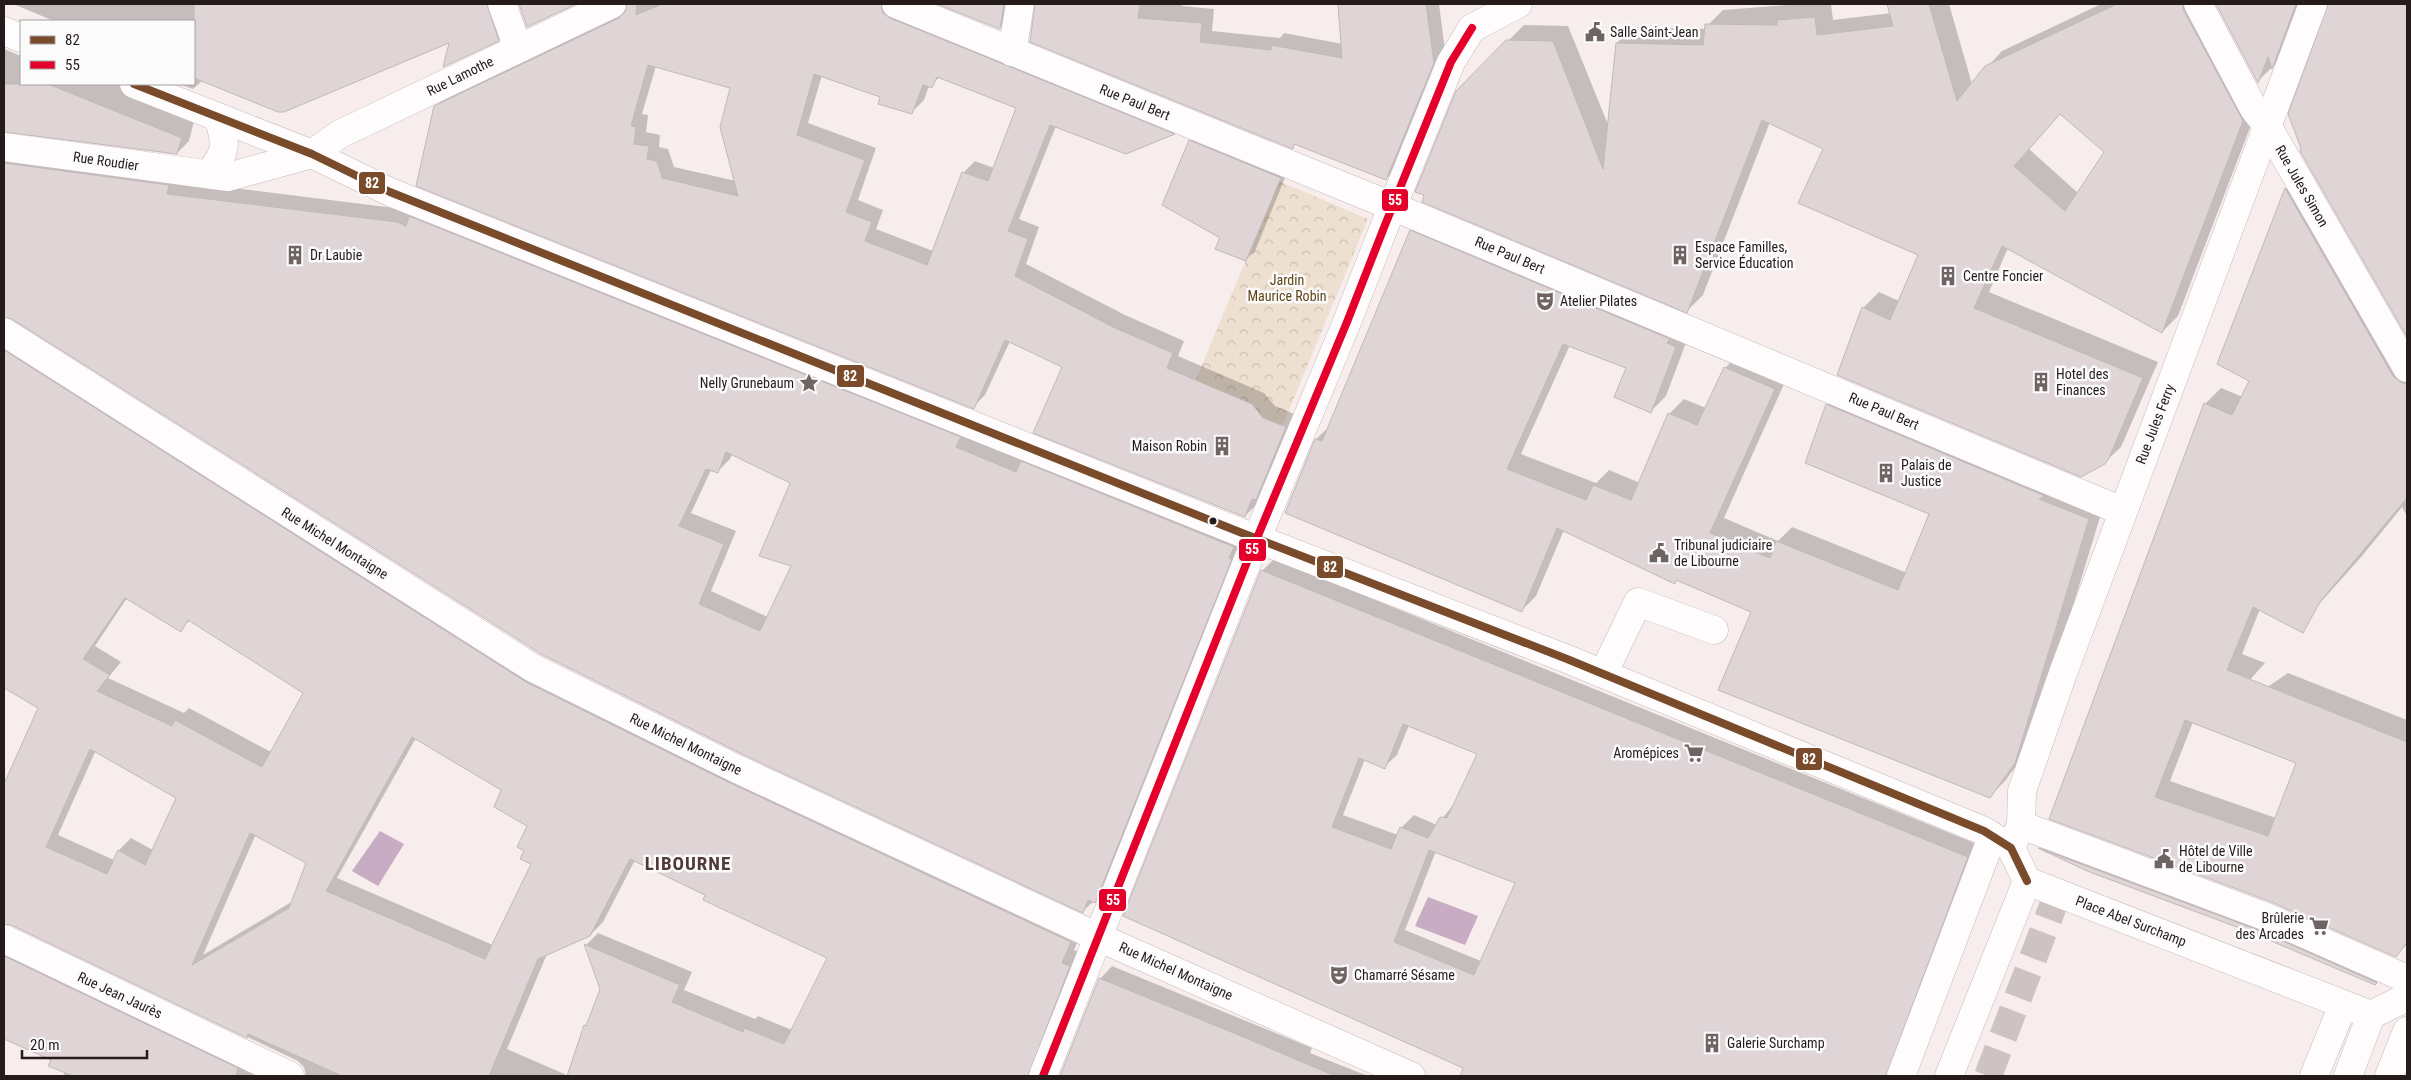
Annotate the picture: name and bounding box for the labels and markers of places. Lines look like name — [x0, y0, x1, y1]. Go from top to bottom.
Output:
public building icon: Salle Saint-Jean — [1584, 21, 1606, 43]
place label: Salle Saint-Jean — [1610, 24, 1699, 40]
place label: Espace Familles, Service Éducation — [1695, 239, 1794, 271]
building icon: Dr Laubie — [284, 244, 306, 266]
building icon: Espace Familles, Service Éducation — [1669, 244, 1691, 266]
place label: Dr Laubie — [310, 247, 363, 263]
building icon: Centre Foncier — [1937, 265, 1959, 287]
place label: Centre Foncier — [1963, 268, 2043, 284]
theatre icon: Atelier Pilates — [1534, 290, 1556, 312]
place label: Atelier Pilates — [1560, 293, 1637, 309]
place label: Hotel des Finances — [2056, 366, 2109, 398]
building icon: Hotel des Finances — [2030, 371, 2052, 393]
place icon: Nelly Grunebaum — [798, 372, 820, 394]
place label: Nelly Grunebaum — [700, 375, 794, 391]
building icon: Maison Robin — [1211, 435, 1233, 457]
place label: Maison Robin — [1132, 438, 1207, 454]
place label: Palais de Justice — [1901, 457, 1952, 489]
building icon: Palais de Justice — [1875, 462, 1897, 484]
unlabelled marker — [1208, 516, 1218, 526]
place label: Tribunal judiciaire de Libourne — [1674, 537, 1773, 569]
public building icon: Tribunal judiciaire de Libourne — [1648, 542, 1670, 564]
supermarket icon: Aromépices — [1683, 742, 1705, 764]
place label: Aromépices — [1613, 745, 1679, 761]
place label: Hôtel de Ville de Libourne — [2179, 843, 2253, 875]
public building icon: Hôtel de Ville de Libourne — [2153, 848, 2175, 870]
place label: Brûlerie des Arcades — [2236, 910, 2304, 942]
supermarket icon: Brûlerie des Arcades — [2308, 915, 2330, 937]
theatre icon: Chamarré Sésame — [1328, 964, 1350, 986]
place label: Chamarré Sésame — [1354, 967, 1455, 983]
building icon: Galerie Surchamp — [1701, 1032, 1723, 1054]
place label: Galerie Surchamp — [1727, 1035, 1825, 1051]

